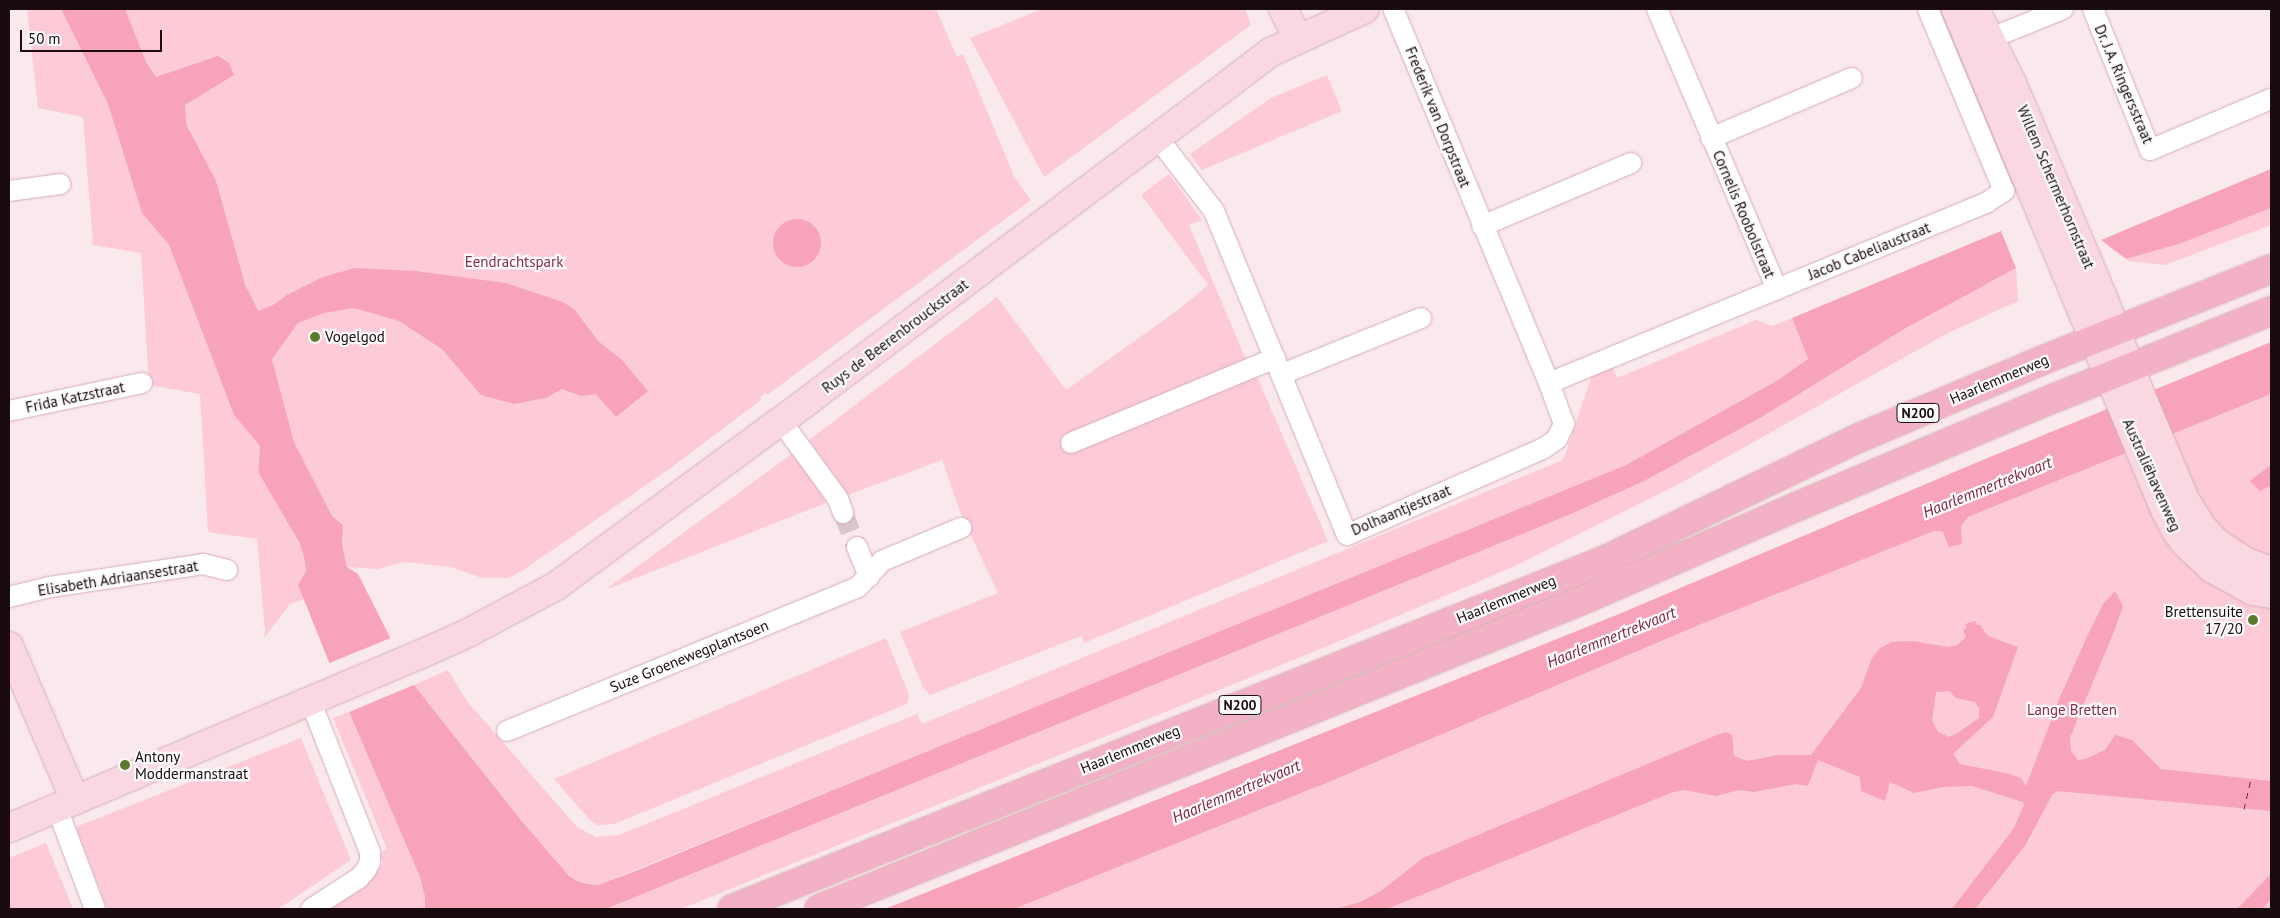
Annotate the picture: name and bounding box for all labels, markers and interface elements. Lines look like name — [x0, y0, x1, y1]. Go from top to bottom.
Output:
scale bar — [22, 20, 165, 52]
street label: Dr. J.A. Ringersstraat — [2090, 21, 2158, 147]
text: 50 m — [28, 29, 61, 48]
street label: Frederik van Dorpstraat — [1401, 44, 1475, 190]
street label: Willem Schermerhornstraat — [2013, 103, 2099, 271]
street label: Cornelis Roobolstraat — [1709, 147, 1779, 281]
street label: Jacob Cabeliaustraat — [1805, 218, 1933, 284]
park label: Eendrachtspark — [465, 253, 563, 271]
street label: Ruys de Beerenbrouckstraat — [818, 275, 972, 397]
place label: Vogelgod — [325, 328, 385, 346]
marker: Vogelgod — [309, 331, 321, 343]
street label: Haarlemmerweg — [1947, 350, 2051, 408]
street label: Frida Katzstraat — [24, 378, 126, 416]
road number: N200 — [1896, 402, 1940, 424]
street label: Australiëhavenweg — [2119, 416, 2185, 534]
water label: Haarlemmertrekvaart — [1920, 452, 2054, 522]
street label: Dolhaantjestraat — [1348, 481, 1454, 539]
street label: Elisabeth Adriaansestraat — [36, 556, 200, 600]
street label: Haarlemmerweg — [1454, 571, 1558, 627]
water label: Haarlemmertrekvaart — [1544, 602, 1678, 672]
place label: Brettensuite 17/20 — [2165, 602, 2243, 637]
marker: Brettensuite 17/20 — [2247, 614, 2259, 626]
street label: Suze Groenewegplantsoen — [607, 616, 771, 696]
road number: N200 — [1218, 694, 1262, 716]
park label: Lange Bretten — [2027, 701, 2117, 719]
street label: Haarlemmerweg — [1078, 721, 1182, 777]
place label: Antony Moddermanstraat — [135, 747, 248, 782]
water label: Haarlemmertrekvaart — [1169, 755, 1303, 827]
marker: Antony Moddermanstraat — [119, 759, 131, 771]

